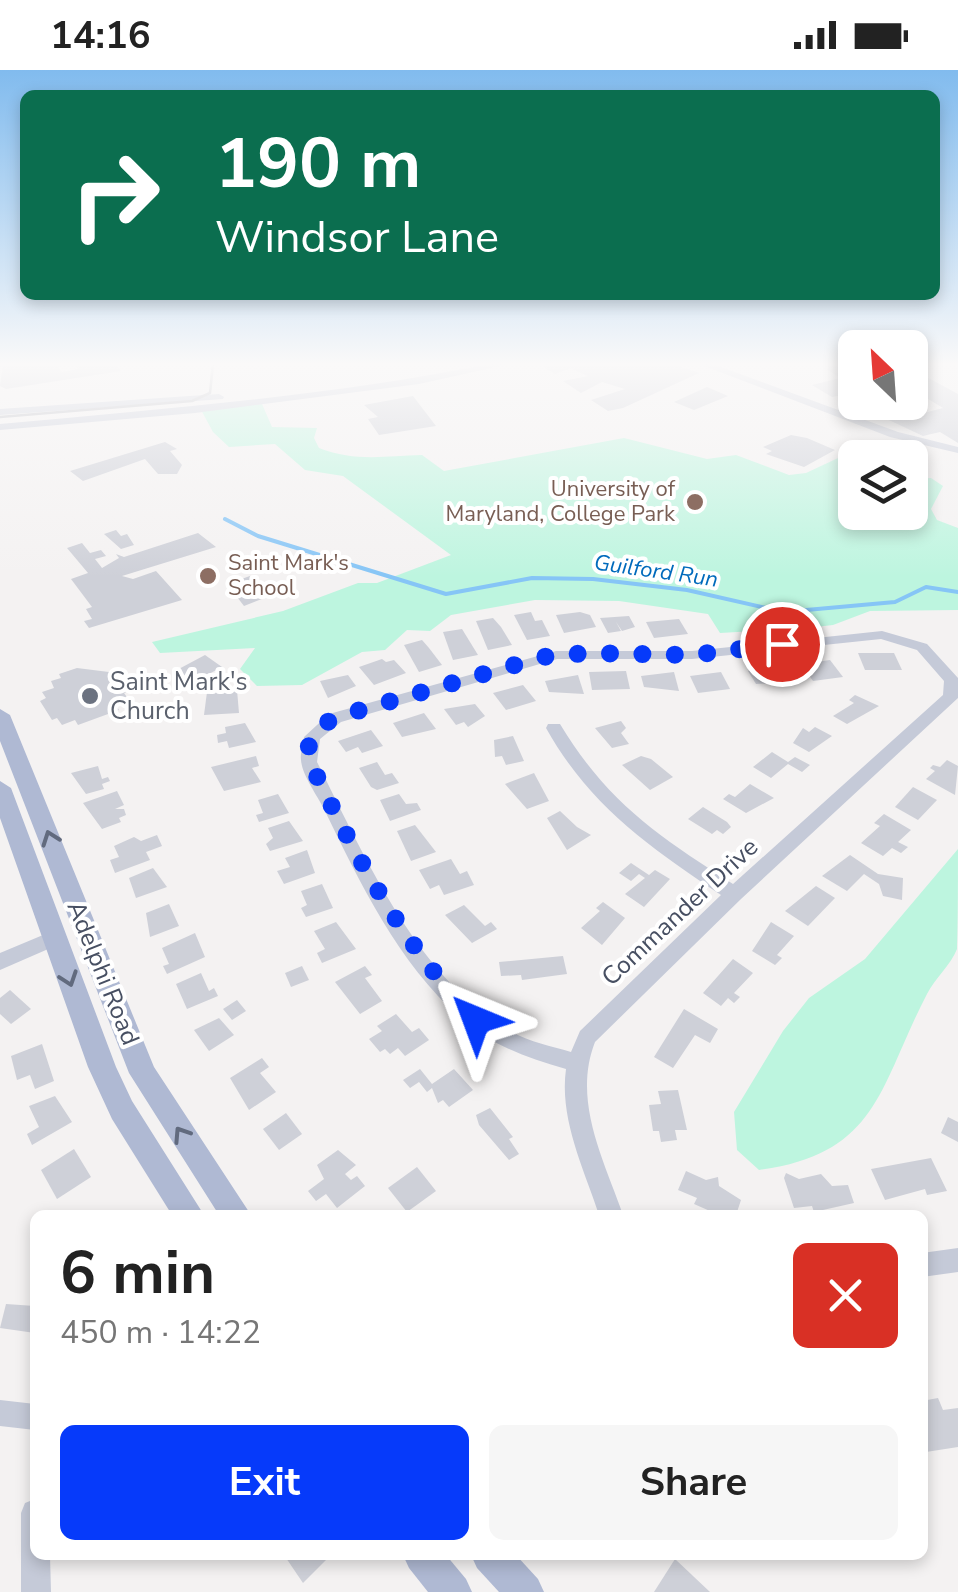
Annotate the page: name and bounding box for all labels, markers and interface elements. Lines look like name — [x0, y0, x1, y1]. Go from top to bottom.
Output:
text: 14:16 — [50, 10, 151, 61]
text: 190 m — [215, 116, 421, 212]
icon: right — [50, 130, 180, 260]
text: Windsor Lane — [215, 207, 499, 268]
north arrow — [838, 330, 928, 420]
map controls — [838, 330, 928, 530]
button: layers — [838, 440, 928, 530]
place label: University of Maryland, College Park — [445, 474, 676, 529]
marker: University of Maryland, College Park — [684, 491, 706, 513]
water label: Guilford Run — [592, 547, 720, 595]
place label: Saint Mark's School — [228, 548, 349, 603]
marker: Saint Mark's School — [197, 565, 219, 587]
pin — [740, 602, 825, 687]
icon: arrive — [755, 617, 810, 672]
place label: Saint Mark's Church — [110, 665, 247, 728]
marker: Saint Mark's Church — [79, 685, 101, 707]
one-way arrow — [41, 830, 62, 847]
street label: Commander Drive — [594, 830, 766, 994]
street label: Adelphi Road — [59, 896, 147, 1050]
position arrow — [424, 968, 528, 1072]
one-way arrow — [57, 969, 77, 986]
one-way arrow — [175, 1127, 193, 1146]
text: 6 min — [60, 1232, 215, 1314]
button: close — [793, 1243, 898, 1348]
text: 450 m · 14:22 — [60, 1311, 261, 1354]
button: Exit — [60, 1425, 469, 1540]
button: Share — [489, 1425, 898, 1540]

